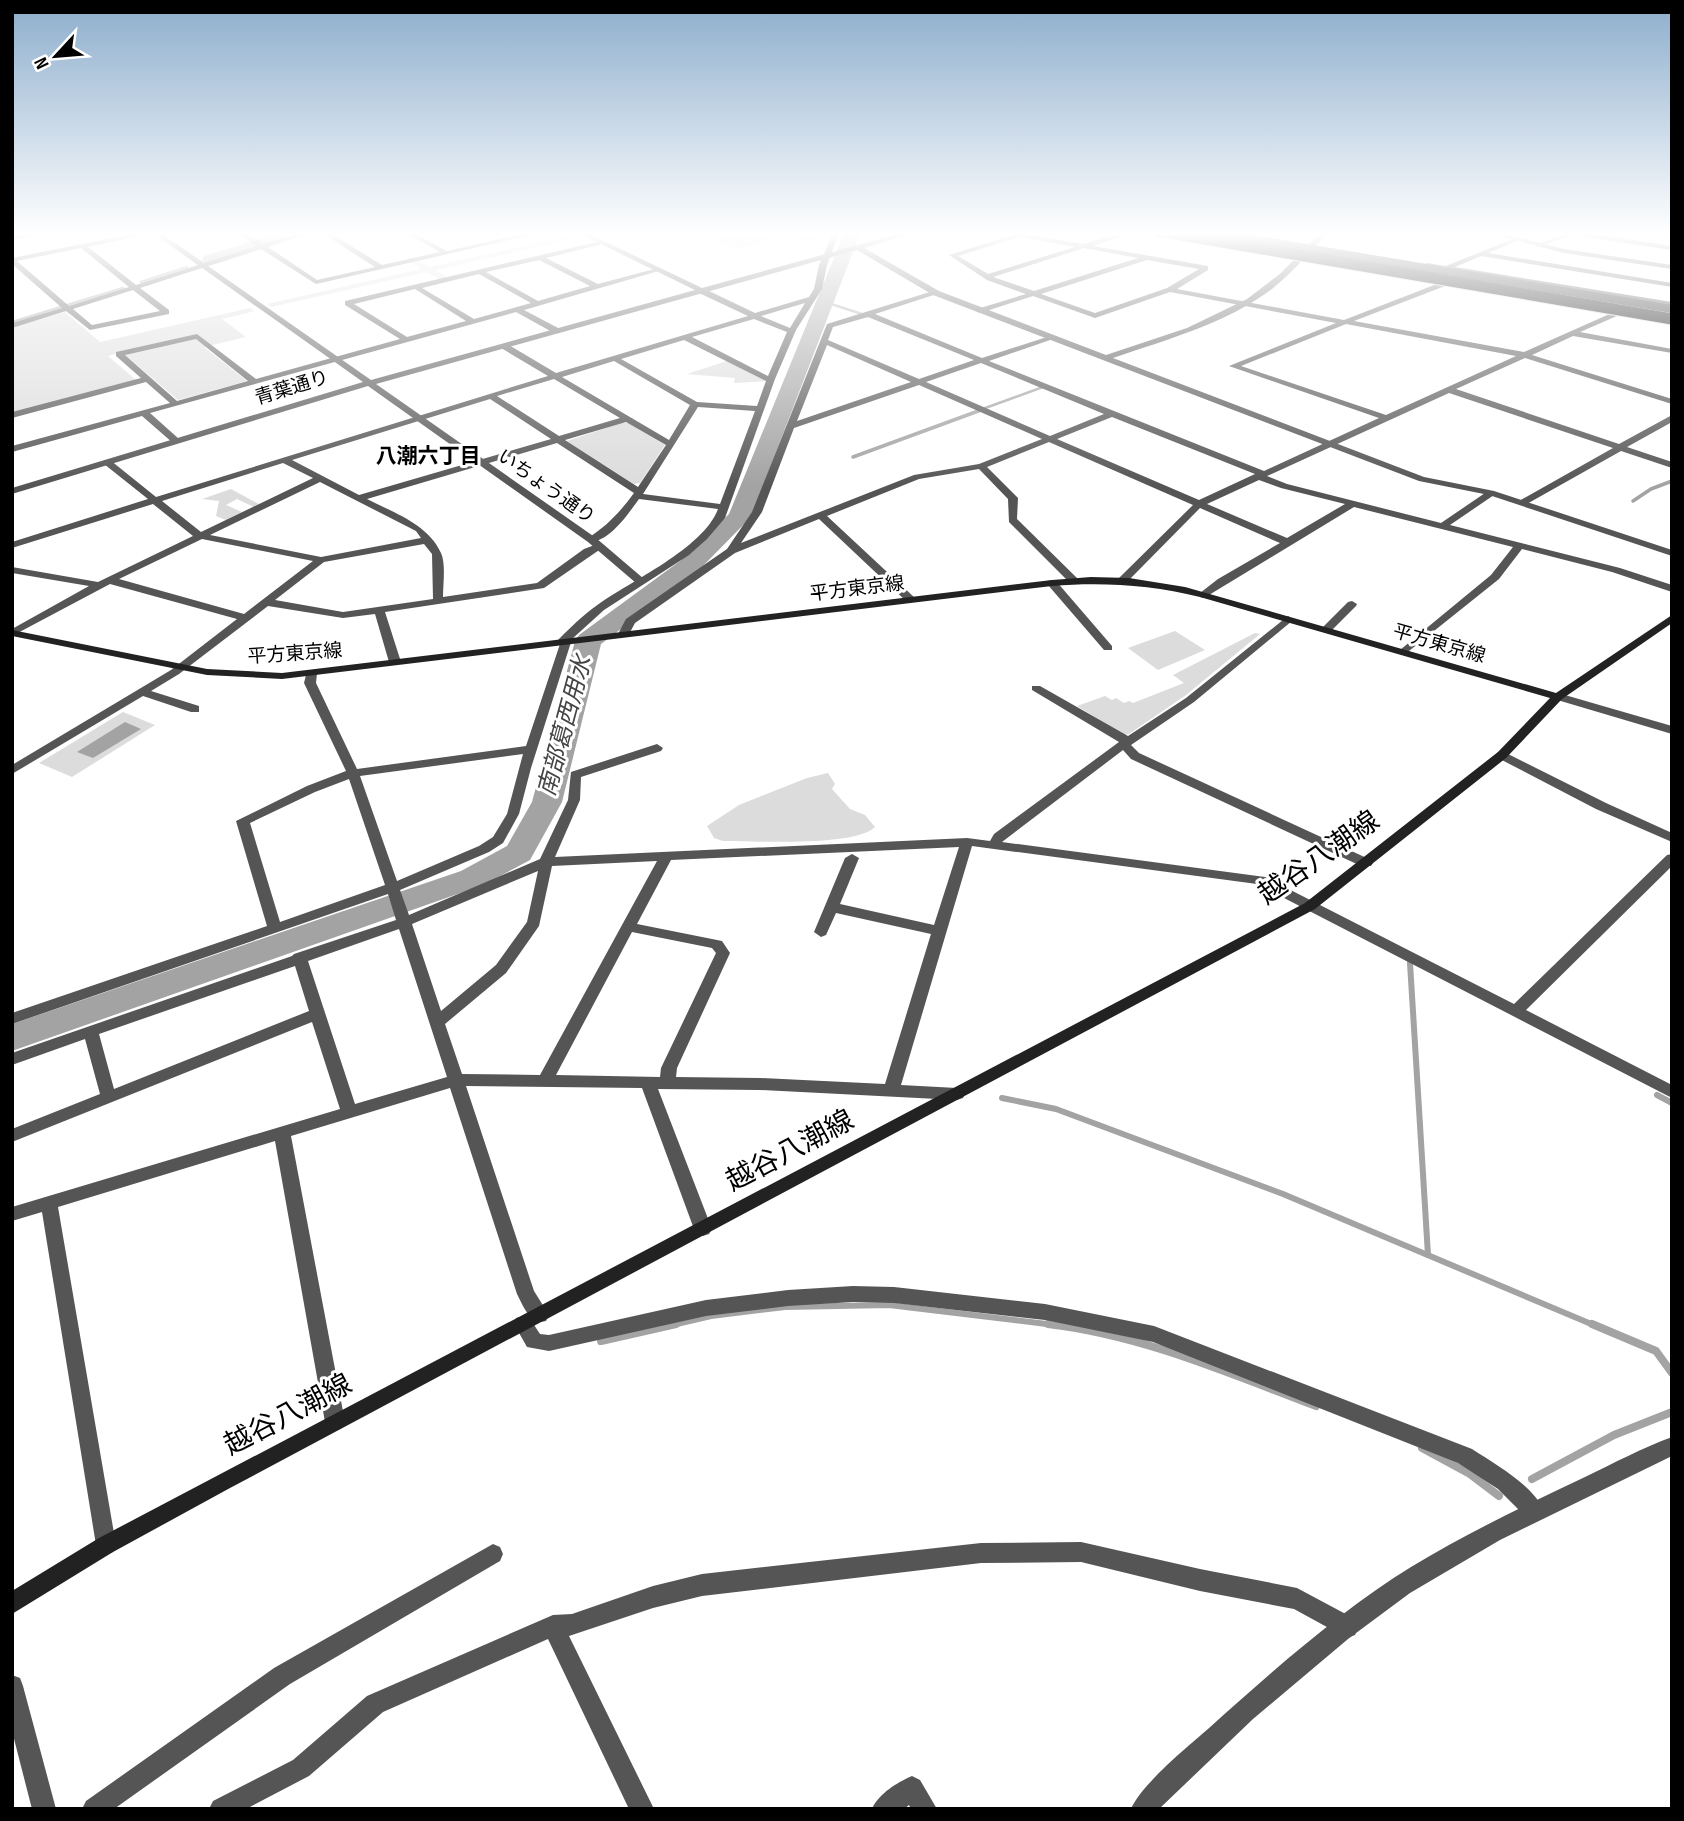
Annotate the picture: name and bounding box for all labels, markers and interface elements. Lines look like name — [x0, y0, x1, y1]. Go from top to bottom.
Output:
north arrow — [21, 21, 91, 91]
text: N — [30, 53, 55, 72]
street label: 青葉通り — [252, 366, 332, 410]
district label: 八潮六丁目 — [376, 444, 481, 469]
street label: いちょう通り — [493, 445, 599, 529]
street label: 平方東京線 — [808, 572, 906, 606]
street label: 平方東京線 — [1390, 620, 1488, 668]
street label: 平方東京線 — [247, 639, 343, 669]
water label: 南部葛西用水 — [532, 650, 598, 799]
street label: 越谷八潮線 — [1252, 804, 1386, 912]
street label: 越谷八潮線 — [720, 1104, 860, 1198]
street label: 越谷八潮線 — [218, 1368, 358, 1462]

